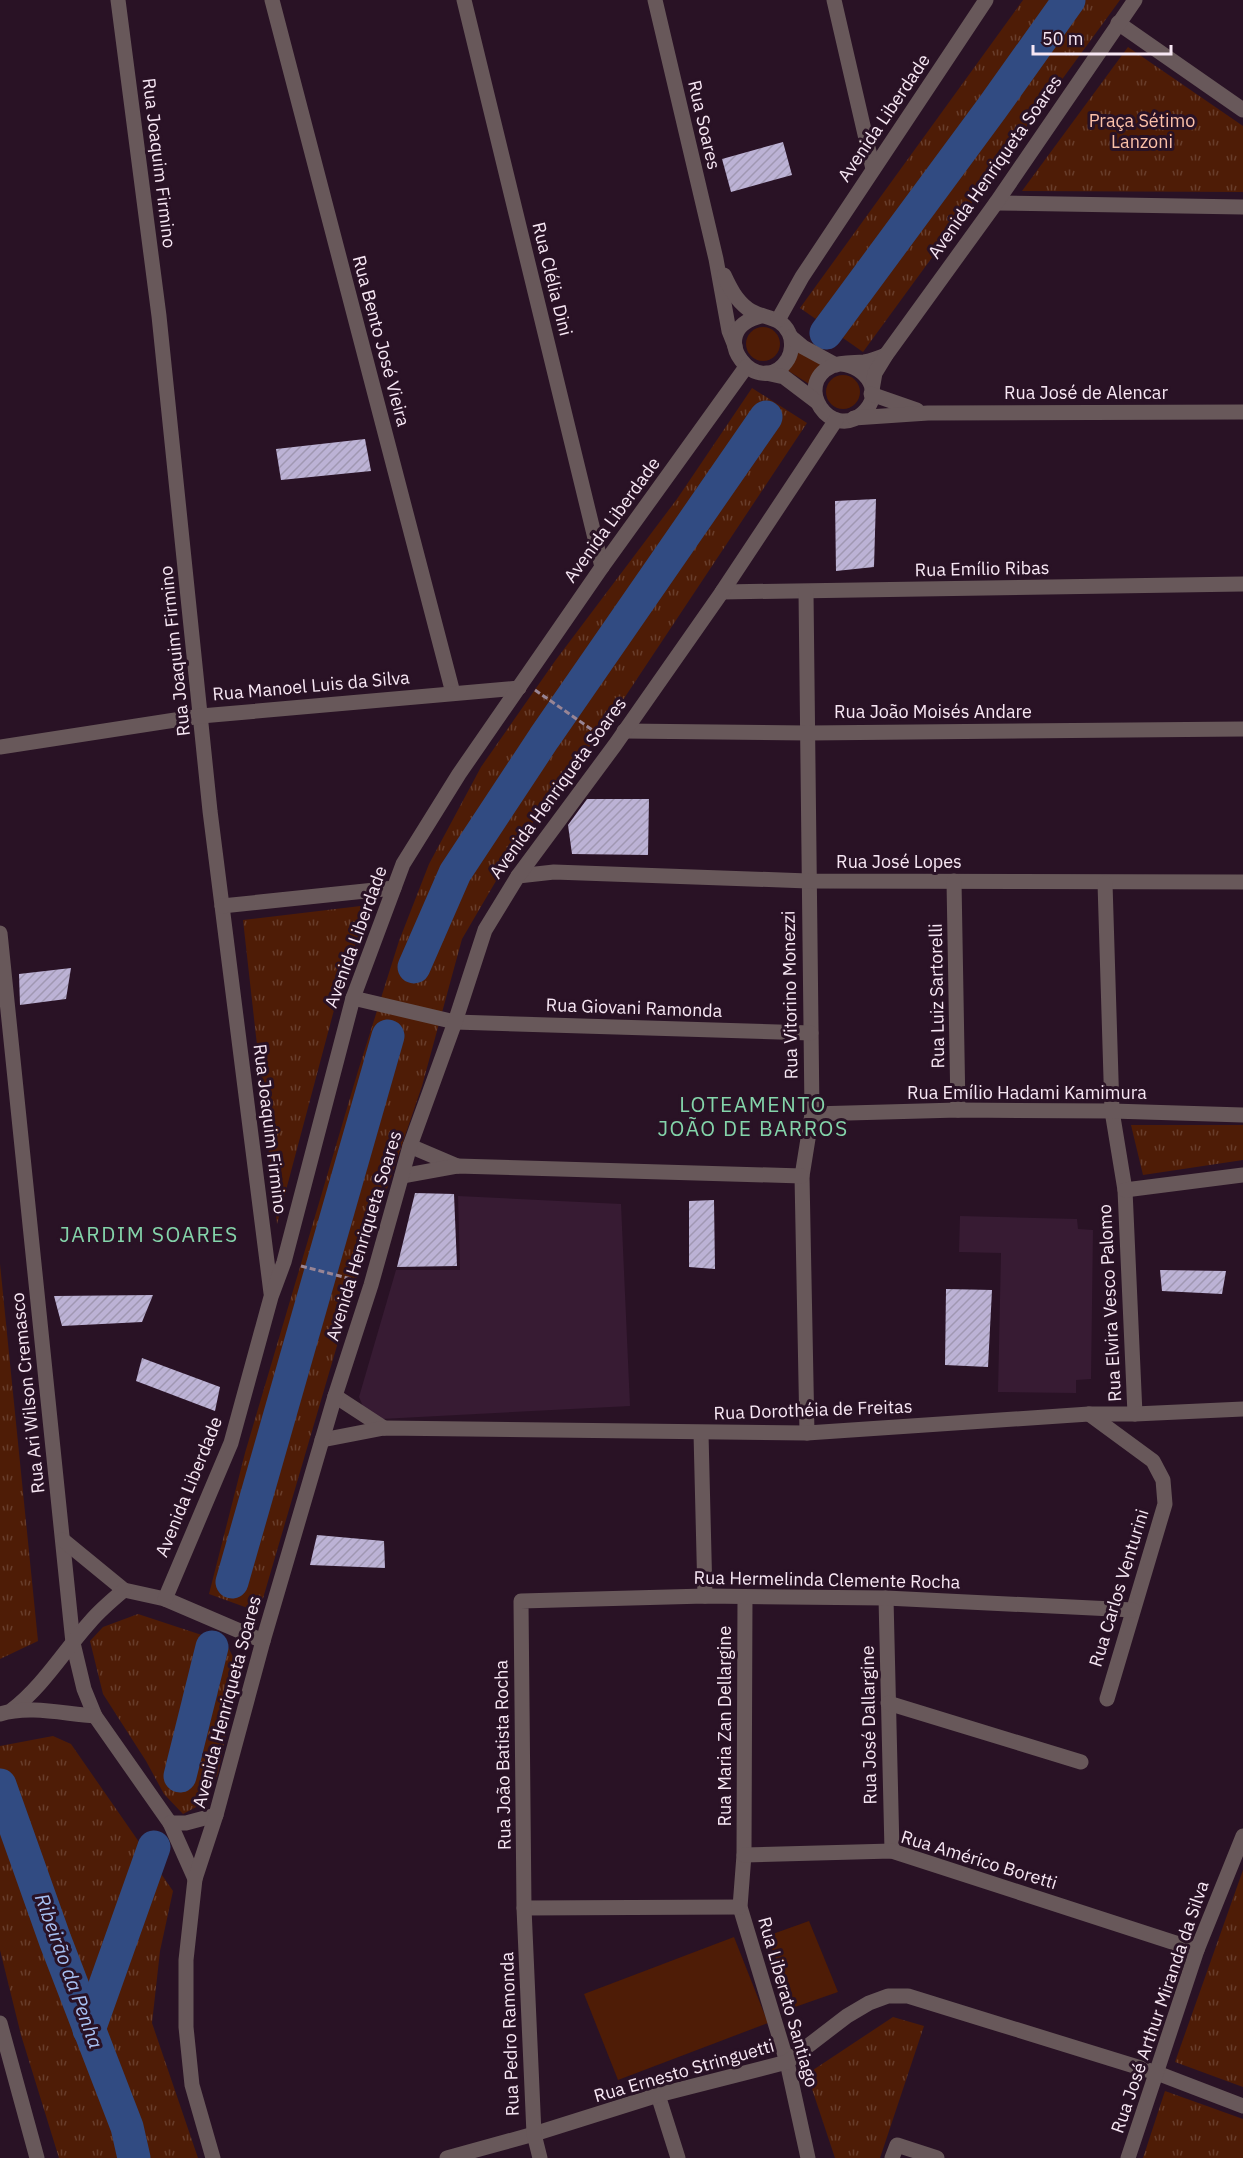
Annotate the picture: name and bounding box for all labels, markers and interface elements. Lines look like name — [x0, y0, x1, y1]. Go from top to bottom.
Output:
scale bar — [1033, 18, 1171, 56]
text: 50 m — [1042, 27, 1084, 50]
street label: Avenida Liberdade — [832, 49, 935, 186]
street label: Avenida Henriqueta Soares — [922, 71, 1067, 263]
street label: Rua Joaquim Firmino — [138, 77, 181, 249]
street label: Rua Soares — [683, 78, 726, 172]
park label: Praça Sétimo Lanzoni — [1089, 109, 1195, 153]
street label: Rua Clélia Dini — [527, 220, 578, 338]
street label: Rua Bento José Vieira — [348, 253, 415, 429]
street label: Rua José de Alencar — [1004, 381, 1168, 404]
street label: Avenida Liberdade — [558, 452, 665, 587]
street label: Rua Emílio Ribas — [914, 556, 1050, 581]
street label: Rua Joaquim Firmino — [154, 565, 195, 737]
street label: Rua Manoel Luis da Silva — [211, 665, 411, 706]
street label: Avenida Henriqueta Soares — [484, 692, 631, 883]
street label: Rua João Moisés Andare — [834, 700, 1032, 723]
street label: Rua José Lopes — [836, 850, 962, 873]
street label: Avenida Liberdade — [319, 863, 392, 1011]
street label: Rua Vitorino Monezzi — [777, 910, 802, 1080]
street label: Rua Luiz Sartorelli — [924, 923, 949, 1069]
street label: Rua Giovani Ramonda — [545, 993, 723, 1022]
street label: Rua Joaquim Firmino — [249, 1043, 292, 1215]
street label: Rua Emílio Hadami Kamimura — [907, 1081, 1147, 1104]
district label: LOTEAMENTO JOÃO DE BARROS — [657, 1090, 849, 1142]
street label: Avenida Henriqueta Soares — [321, 1128, 407, 1344]
street label: Rua Elvira Vesco Palomo — [1093, 1204, 1126, 1403]
district label: JARDIM SOARES — [59, 1220, 239, 1248]
street label: Rua Ari Wilson Cremasco — [6, 1291, 49, 1495]
street label: Rua Dorothéia de Freitas — [713, 1395, 913, 1424]
street label: Avenida Liberdade — [150, 1413, 227, 1560]
street label: Rua Carlos Venturini — [1084, 1506, 1153, 1670]
street label: Rua Hermelinda Clemente Rocha — [693, 1566, 961, 1593]
street label: Avenida Henriqueta Soares — [187, 1593, 266, 1811]
street label: Rua Maria Zan Dellargine — [713, 1625, 736, 1826]
street label: Rua José Dallargine — [856, 1645, 881, 1805]
street label: Rua João Batista Rocha — [489, 1659, 516, 1850]
street label: Rua Américo Boretti — [898, 1825, 1060, 1894]
street label: Rua José Arthur Miranda da Silva — [1105, 1877, 1214, 2136]
water label: Ribeirão da Penha — [29, 1890, 110, 2052]
street label: Rua Liberato Santiago — [753, 1914, 824, 2090]
street label: Rua Pedro Ramonda — [495, 1951, 524, 2117]
street label: Rua Ernesto Stringuetti — [591, 2034, 777, 2107]

